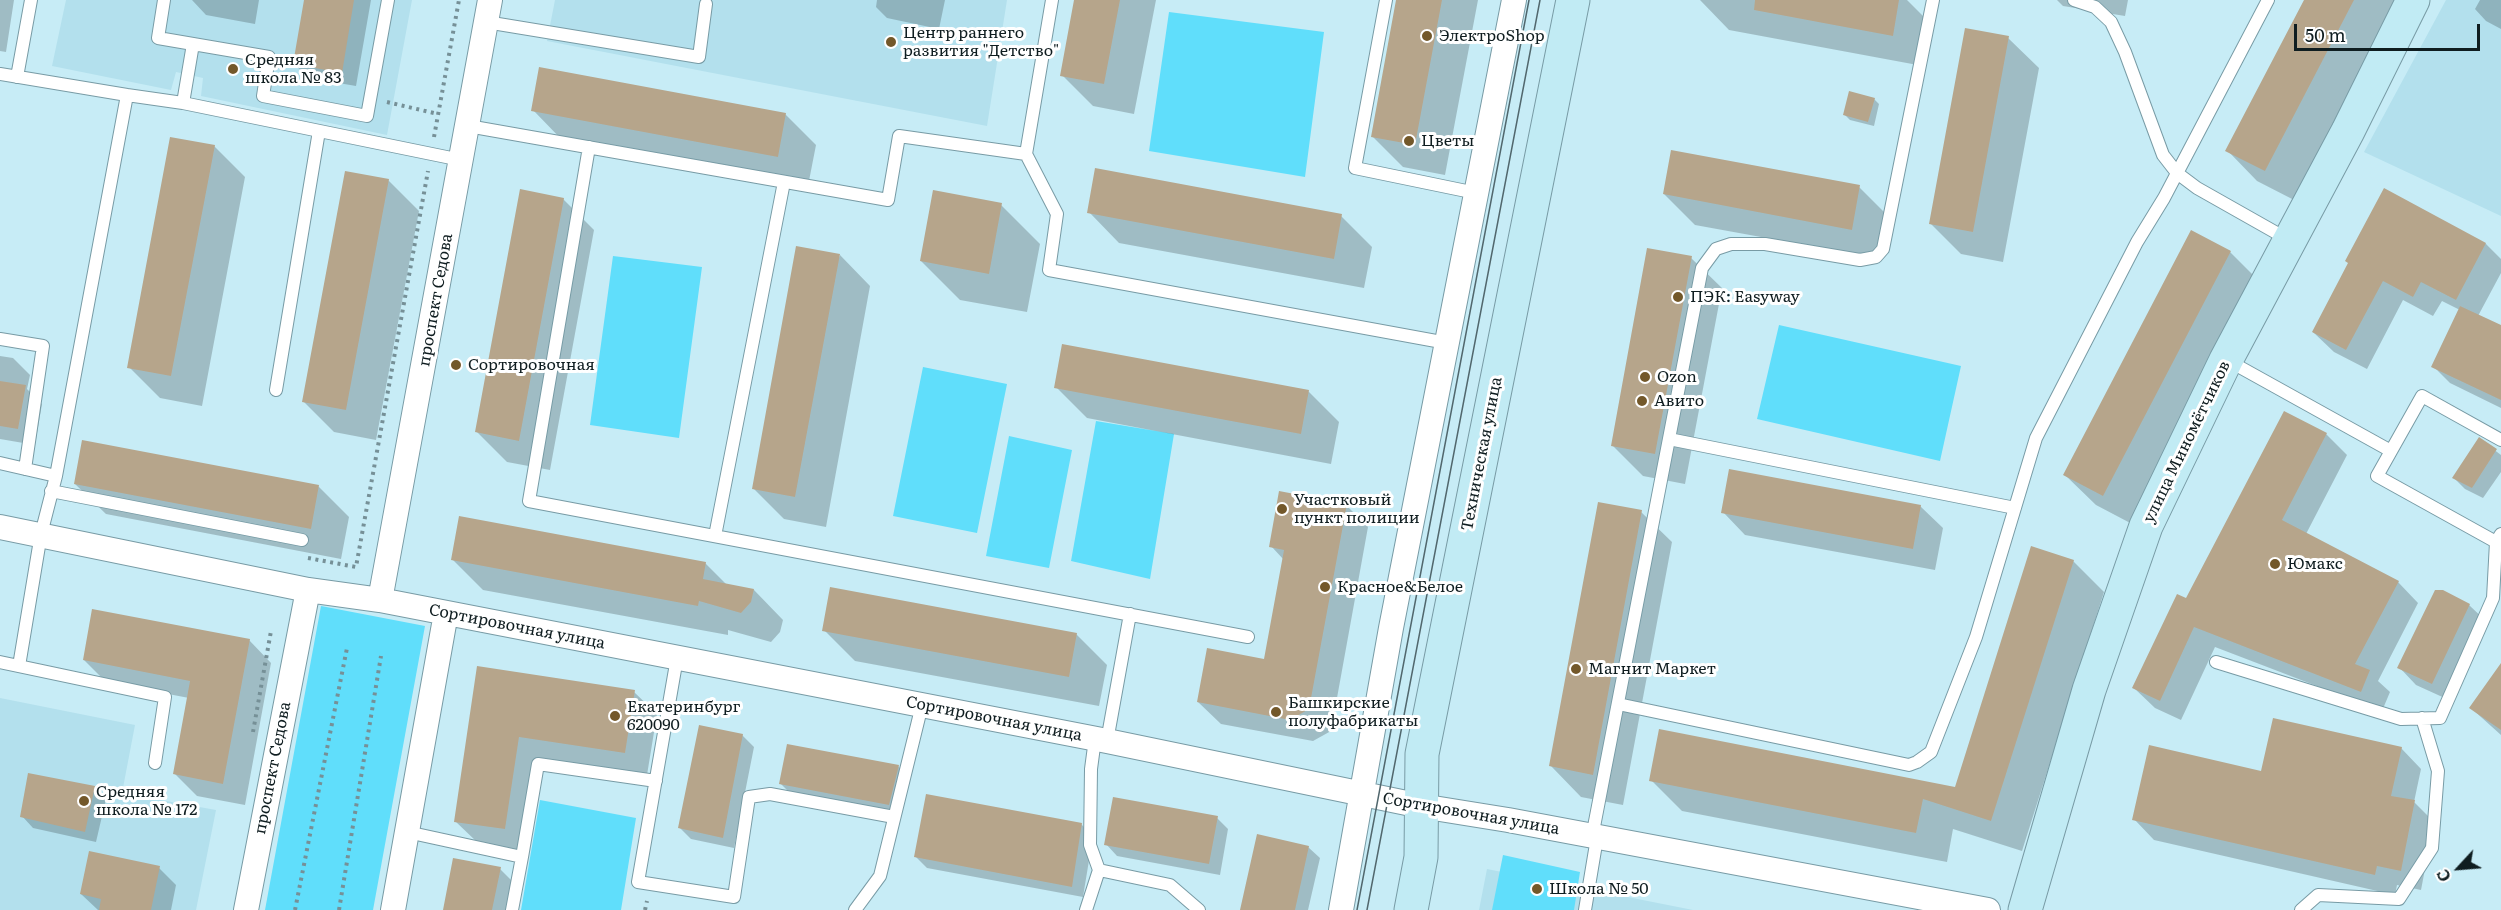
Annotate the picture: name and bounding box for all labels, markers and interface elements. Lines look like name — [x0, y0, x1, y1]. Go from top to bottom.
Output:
scale bar — [2297, 12, 2483, 50]
text: 50 m — [2305, 21, 2346, 48]
place label: Центр раннего развития "Детство" — [903, 23, 1059, 61]
place label: ЭлектроShop — [1439, 26, 1545, 46]
marker: ЭлектроShop — [1420, 29, 1434, 43]
marker: Центр раннего развития "Детство" — [884, 35, 898, 49]
place label: Средняя школа № 83 — [245, 50, 342, 88]
marker: Средняя школа № 83 — [226, 62, 240, 76]
place label: Цветы — [1421, 131, 1474, 151]
marker: Цветы — [1402, 134, 1416, 148]
street label: проспект Седова — [415, 232, 457, 368]
place label: ПЭК: Easyway — [1690, 287, 1800, 307]
marker: ПЭК: Easyway — [1671, 290, 1685, 304]
place label: Сортировочная — [468, 355, 595, 375]
marker: Сортировочная — [449, 358, 463, 372]
street label: улица Миномётчиков — [2139, 358, 2235, 526]
place label: Ozon — [1657, 367, 1697, 387]
marker: Ozon — [1638, 370, 1652, 384]
street label: Техническая улица — [1458, 375, 1506, 533]
place label: Авито — [1654, 391, 1704, 411]
marker: Авито — [1635, 394, 1649, 408]
place label: Участковый пункт полиции — [1294, 490, 1420, 528]
marker: Участковый пункт полиции — [1275, 502, 1289, 516]
place label: Юмакс — [2287, 554, 2343, 574]
marker: Юмакс — [2268, 557, 2282, 571]
place label: Красное&Белое — [1337, 577, 1463, 597]
marker: Красное&Белое — [1318, 580, 1332, 594]
street label: Сортировочная улица — [427, 600, 607, 654]
place label: Магнит Маркет — [1588, 659, 1716, 679]
marker: Магнит Маркет — [1569, 662, 1583, 676]
street label: Сортировочная улица — [904, 692, 1084, 746]
place label: Башкирские полуфабрикаты — [1288, 693, 1418, 731]
place label: Екатеринбург 620090 — [627, 697, 741, 735]
street label: проспект Седова — [251, 700, 295, 836]
marker: Башкирские полуфабрикаты — [1269, 705, 1283, 719]
marker: Екатеринбург 620090 — [608, 709, 622, 723]
place label: Средняя школа № 172 — [96, 782, 197, 820]
street label: Сортировочная улица — [1381, 789, 1561, 839]
marker: Средняя школа № 172 — [77, 794, 91, 808]
north arrow — [2429, 838, 2489, 898]
text: С — [2430, 866, 2456, 886]
place label: Школа № 50 — [1549, 879, 1649, 899]
marker: Школа № 50 — [1530, 882, 1544, 896]

